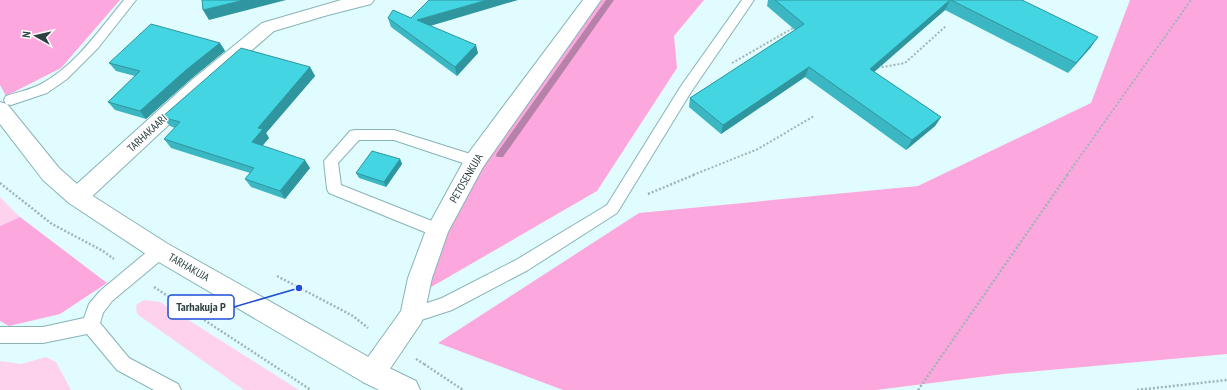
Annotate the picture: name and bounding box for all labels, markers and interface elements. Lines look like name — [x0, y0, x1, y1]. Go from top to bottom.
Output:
north arrow — [16, 16, 56, 56]
text: N — [19, 31, 33, 39]
street label: TARHAKAARI — [124, 111, 170, 155]
street label: PETOSENKUJA — [446, 150, 486, 205]
street label: TARHAKUJA — [166, 250, 213, 285]
callout: Tarhakuja P — [168, 295, 234, 319]
text: Tarhakuja P — [176, 299, 226, 314]

